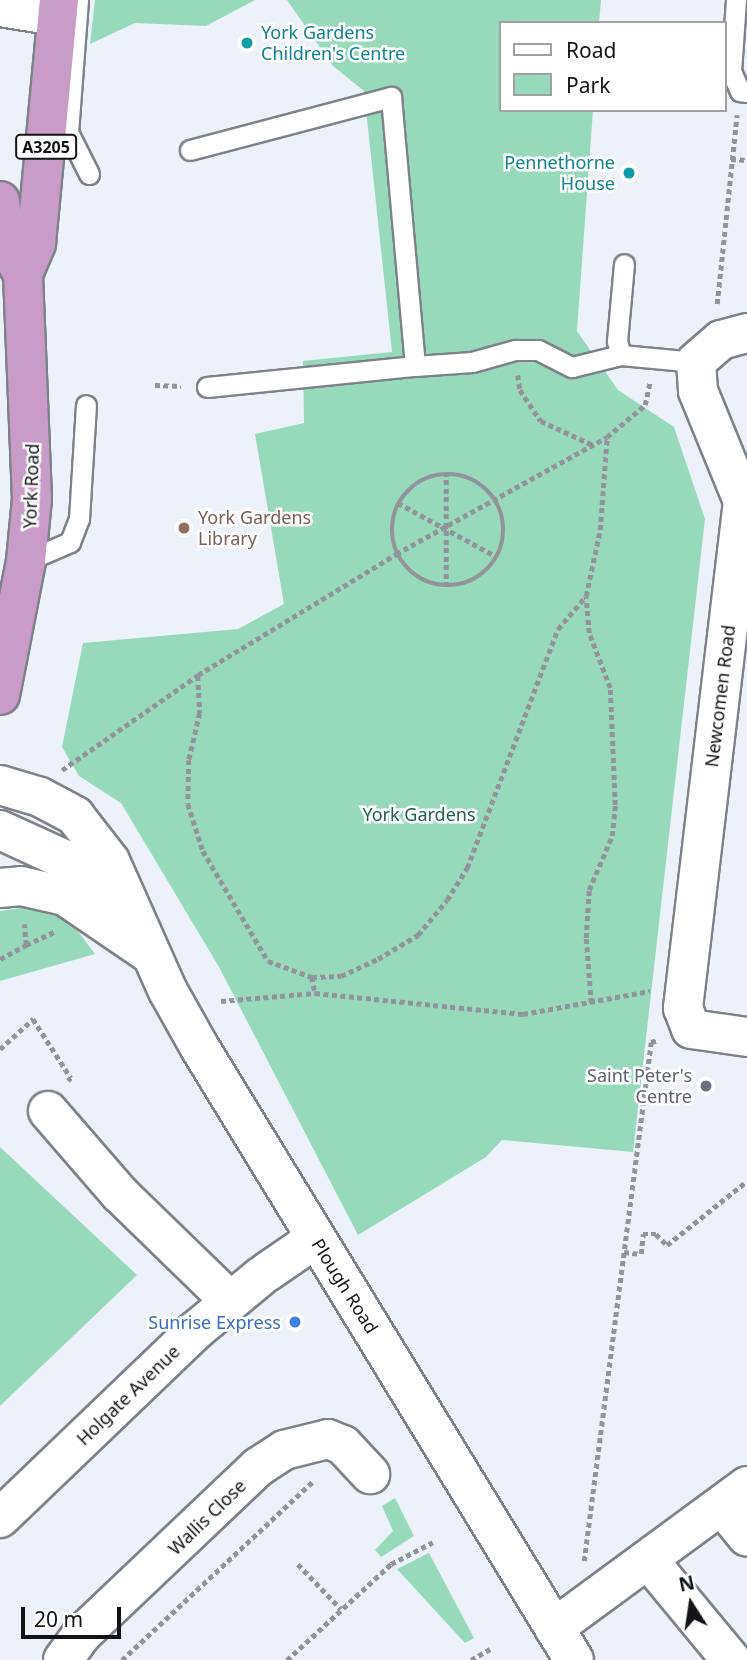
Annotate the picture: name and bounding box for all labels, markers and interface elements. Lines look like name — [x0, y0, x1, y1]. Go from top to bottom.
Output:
legend — [498, 21, 726, 112]
place label: York Gardens Children's Centre — [261, 22, 405, 64]
marker: York Gardens Children's Centre — [239, 35, 255, 51]
text: Road — [566, 36, 616, 64]
text: Park — [566, 71, 610, 99]
road number: A3205 — [14, 134, 78, 160]
place label: Pennethorne House — [504, 152, 615, 194]
marker: Pennethorne House — [621, 165, 637, 181]
street label: York Road — [19, 443, 43, 529]
place label: York Gardens Library — [198, 507, 311, 550]
marker: York Gardens Library — [176, 520, 192, 536]
street label: Newcomen Road — [701, 624, 739, 768]
park label: York Gardens — [362, 803, 476, 825]
place label: Saint Peter's Centre — [587, 1065, 692, 1108]
marker: Saint Peter's Centre — [698, 1078, 714, 1094]
street label: Plough Road — [307, 1235, 383, 1337]
place label: Sunrise Express — [148, 1311, 281, 1333]
marker: Sunrise Express — [287, 1314, 303, 1330]
street label: Holgate Avenue — [72, 1340, 184, 1450]
street label: Wallis Close — [164, 1475, 250, 1559]
north arrow — [656, 1569, 726, 1639]
text: N — [676, 1569, 697, 1598]
scale bar — [24, 1594, 124, 1638]
text: 20 m — [34, 1605, 83, 1633]

